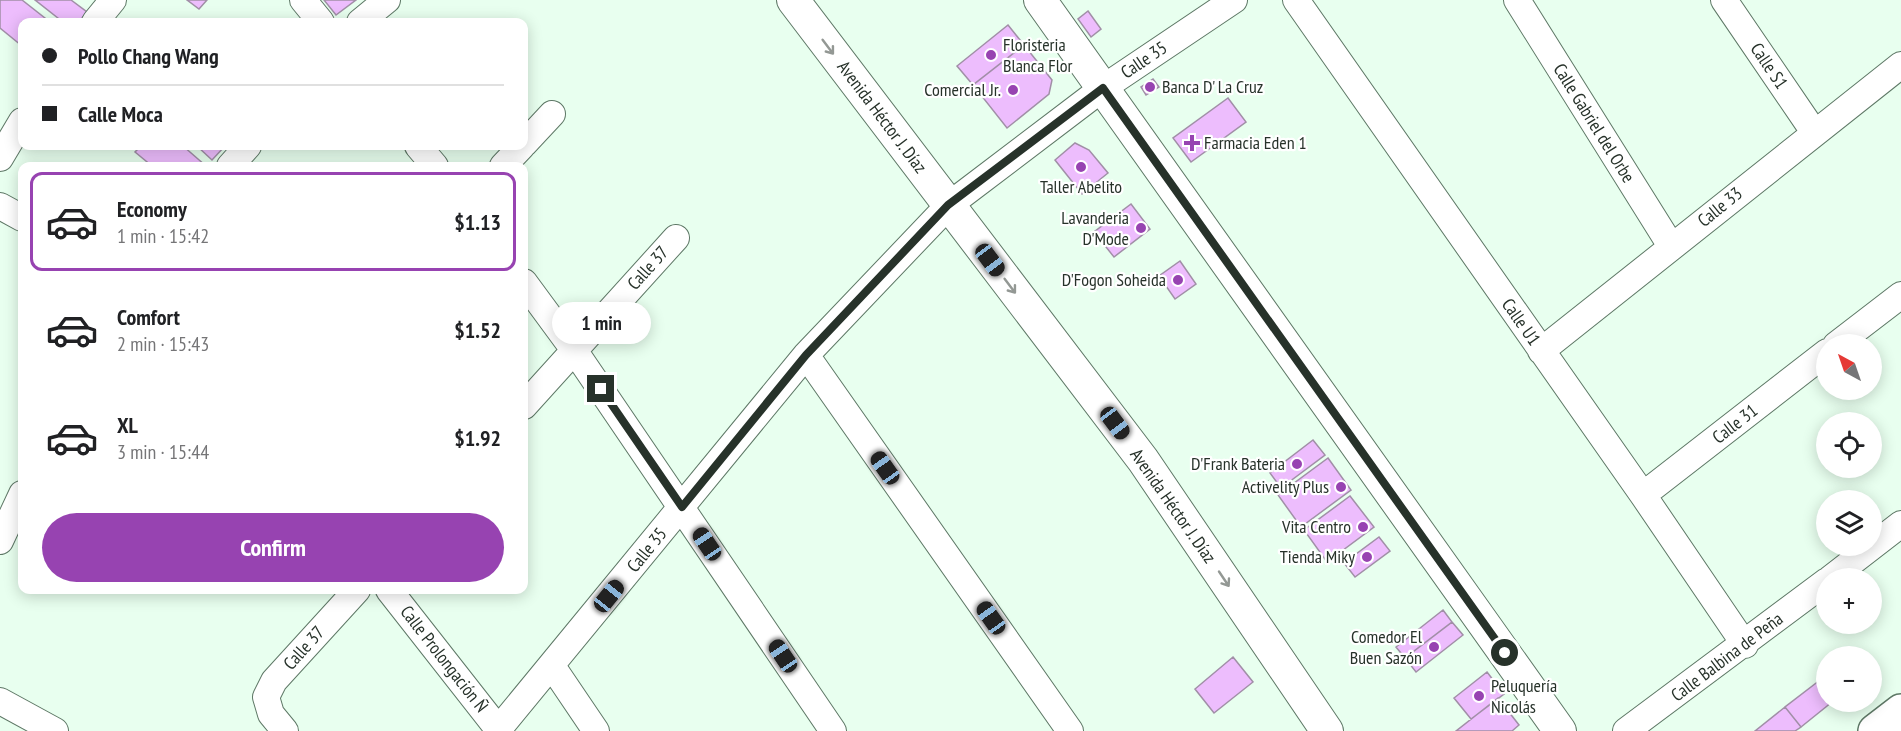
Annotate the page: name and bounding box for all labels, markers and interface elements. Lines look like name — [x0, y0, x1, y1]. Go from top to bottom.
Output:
place label: Floristeria Blanca Flor — [1003, 33, 1073, 77]
street label: Calle 35 — [1116, 36, 1171, 83]
one-way arrow — [822, 38, 835, 54]
street label: Calle S1 — [1746, 38, 1793, 93]
text: Pollo Chang Wang — [78, 42, 219, 70]
marker: Floristeria Blanca Flor — [984, 48, 998, 62]
street label: Avenida Héctor J. Díaz — [833, 56, 932, 177]
street label: Calle Gabriel del Orbe — [1549, 59, 1640, 187]
place label: Banca D' La Cruz — [1162, 75, 1263, 98]
place label: Comercial Jr. — [924, 78, 1001, 101]
marker: Banca D' La Cruz — [1143, 80, 1157, 94]
marker: Comercial Jr. — [1006, 83, 1020, 97]
text: Calle Moca — [78, 100, 163, 128]
place label: Farmacia Eden 1 — [1204, 131, 1307, 154]
marker: Farmacia Eden 1 — [1185, 136, 1199, 150]
marker: Taller Abelito — [1074, 160, 1088, 174]
place label: Taller Abelito — [1040, 175, 1122, 198]
street label: Calle 33 — [1693, 182, 1747, 232]
icon: car — [45, 195, 99, 249]
text: Economy — [117, 195, 187, 223]
place label: Lavanderia D'Mode — [1061, 206, 1129, 250]
text: $1.13 — [454, 208, 501, 236]
marker: Lavanderia D'Mode — [1134, 221, 1148, 235]
text: 1 min · 15:42 — [117, 223, 209, 249]
car — [972, 240, 1008, 280]
street label: Calle 37 — [622, 241, 673, 294]
place label: D'Fogon Soheida — [1062, 268, 1166, 291]
marker: D'Fogon Soheida — [1171, 273, 1185, 287]
one-way arrow — [1004, 277, 1016, 293]
street label: Calle U1 — [1497, 294, 1546, 350]
callout: 1 min — [552, 302, 650, 344]
icon: car — [45, 303, 99, 357]
text: Comfort — [117, 303, 180, 331]
text: 1 min — [581, 310, 622, 336]
text: $1.52 — [454, 316, 501, 344]
text: 2 min · 15:43 — [117, 331, 209, 357]
north arrow — [1816, 334, 1882, 400]
map controls — [1816, 334, 1882, 712]
route end — [587, 375, 614, 402]
street label: Calle 31 — [1707, 399, 1762, 448]
car — [1097, 403, 1133, 443]
icon: car — [45, 411, 99, 465]
text: XL — [117, 411, 138, 439]
button: locate — [1816, 412, 1882, 478]
text: $1.92 — [454, 424, 501, 452]
text: 3 min · 15:44 — [117, 439, 209, 465]
street label: Avenida Héctor J. Díaz — [1125, 444, 1222, 568]
car — [867, 448, 903, 488]
place label: D'Frank Bateria — [1191, 452, 1285, 475]
marker: D'Frank Bateria — [1290, 457, 1304, 471]
place label: Activelity Plus — [1242, 475, 1329, 498]
marker: Activelity Plus — [1334, 480, 1348, 494]
button: layers — [1816, 490, 1882, 556]
button: Confirm — [42, 513, 504, 582]
place label: Vita Centro — [1281, 515, 1351, 538]
marker: Vita Centro — [1356, 520, 1370, 534]
street label: Calle 35 — [622, 523, 672, 577]
car — [689, 524, 725, 564]
place label: Tienda Miky — [1280, 545, 1355, 568]
marker: Tienda Miky — [1360, 550, 1374, 564]
button: + — [1816, 568, 1882, 634]
one-way arrow — [1218, 570, 1230, 586]
car — [591, 576, 627, 616]
car — [973, 598, 1009, 638]
street label: Calle Prolongación Ñ — [395, 601, 493, 717]
street label: Calle Balbina de Peña — [1666, 607, 1787, 706]
street label: Calle 37 — [278, 621, 329, 674]
place label: Comedor El Buen Sazón — [1350, 625, 1423, 669]
car — [765, 636, 801, 676]
route start — [1491, 639, 1518, 666]
marker: Comedor El Buen Sazón — [1427, 640, 1441, 654]
button: − — [1816, 646, 1882, 712]
place label: Peluquería Nicolás — [1491, 674, 1557, 718]
marker: Peluquería Nicolás — [1472, 689, 1486, 703]

